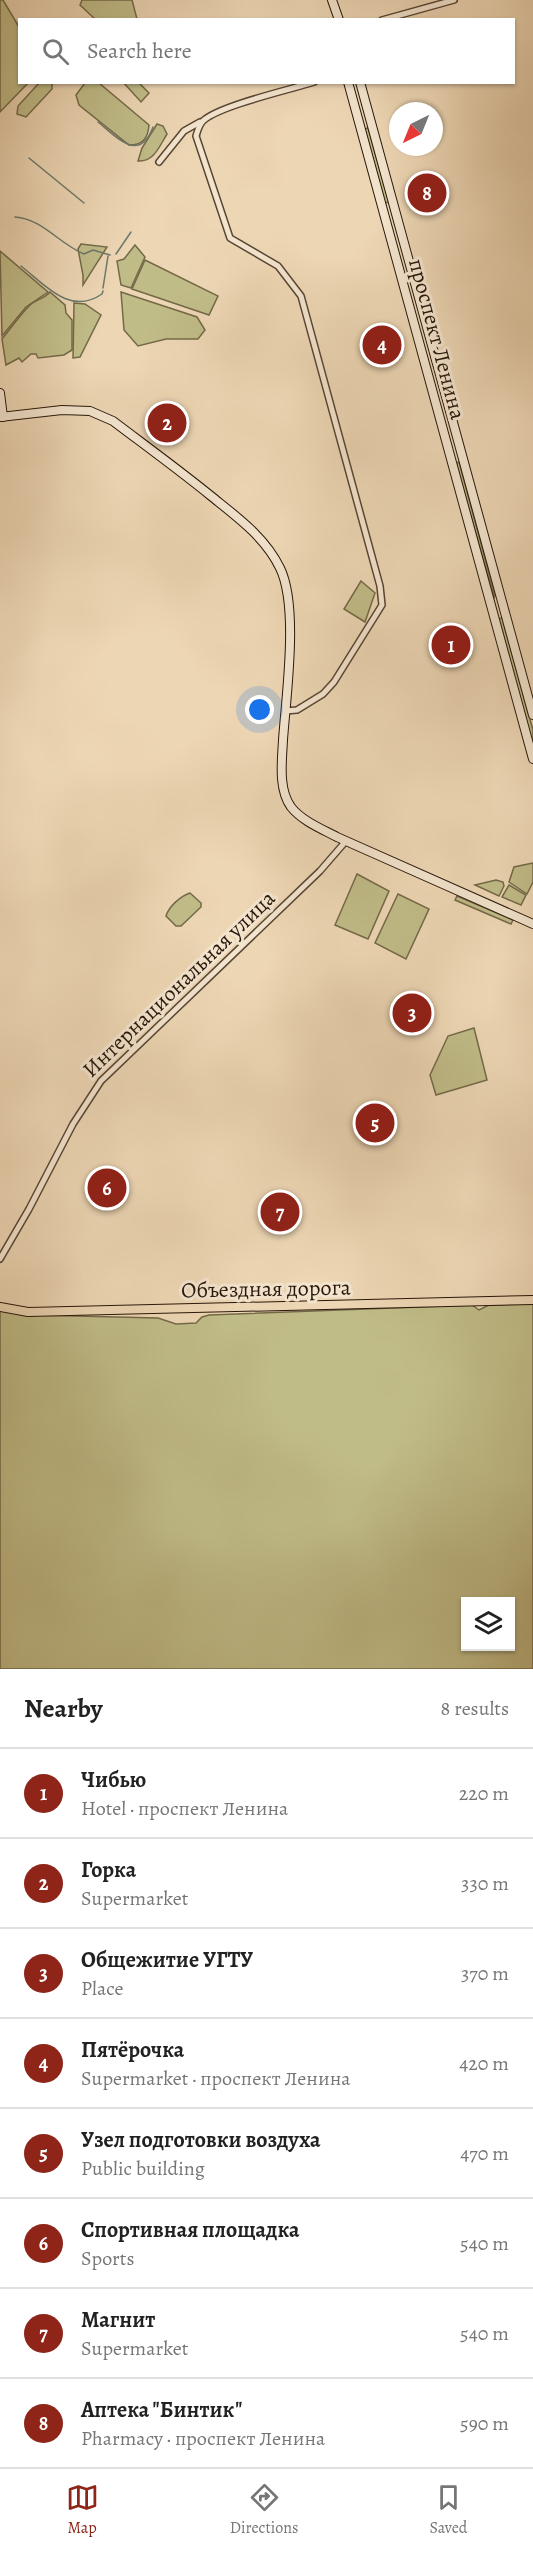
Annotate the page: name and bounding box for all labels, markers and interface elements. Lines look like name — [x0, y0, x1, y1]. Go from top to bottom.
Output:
search box — [18, 18, 515, 84]
icon: search — [39, 35, 72, 68]
text: Search here — [87, 36, 192, 66]
north arrow — [389, 102, 443, 156]
pin: 8 — [408, 170, 446, 216]
street label: проспект Ленина — [401, 255, 473, 424]
pin: 4 — [362, 322, 401, 368]
pin: 2 — [148, 400, 186, 446]
pin: 1 — [432, 622, 470, 668]
your location — [245, 695, 274, 724]
street label: Интернациональная улица — [76, 883, 283, 1084]
pin: 3 — [392, 990, 432, 1036]
pin: 5 — [356, 1100, 394, 1146]
pin: 6 — [88, 1166, 126, 1210]
pin: 7 — [260, 1190, 300, 1234]
street label: Объездная дорога — [181, 1273, 352, 1305]
map controls — [461, 1597, 515, 1651]
button: layers — [461, 1597, 515, 1651]
text: Nearby — [24, 1691, 103, 1726]
text: 8 results — [441, 1695, 509, 1722]
text: Чибью — [81, 1765, 146, 1795]
text: 1 — [40, 1780, 47, 1807]
text: 220 m — [459, 1780, 509, 1807]
text: Hotel · проспект Ленина — [81, 1795, 288, 1822]
text: Горка — [81, 1855, 136, 1885]
text: 2 — [39, 1870, 48, 1897]
text: 330 m — [461, 1870, 509, 1897]
text: Supermarket — [81, 1885, 188, 1912]
text: Общежитие УГТУ — [81, 1945, 253, 1975]
text: 3 — [39, 1960, 48, 1987]
text: 370 m — [461, 1960, 509, 1987]
text: Place — [81, 1975, 123, 2002]
text: Пятёрочка — [81, 2035, 184, 2065]
text: 4 — [39, 2050, 48, 2077]
text: 420 m — [459, 2050, 509, 2077]
text: Supermarket · проспект Ленина — [81, 2065, 351, 2092]
text: Узел подготовки воздуха — [81, 2125, 321, 2155]
text: 5 — [39, 2140, 48, 2167]
text: 470 m — [460, 2140, 509, 2167]
text: Public building — [81, 2155, 205, 2182]
text: Спортивная площадка — [81, 2215, 299, 2245]
text: 6 — [39, 2230, 48, 2257]
text: 540 m — [460, 2230, 509, 2257]
text: Sports — [81, 2245, 134, 2272]
text: Магнит — [81, 2305, 155, 2335]
text: 7 — [39, 2320, 48, 2347]
text: 540 m — [460, 2320, 509, 2347]
text: Supermarket — [81, 2335, 188, 2362]
text: Аптека "Бинтик" — [81, 2395, 242, 2425]
text: 8 — [39, 2410, 48, 2437]
text: 590 m — [460, 2410, 509, 2437]
text: Pharmacy · проспект Ленина — [81, 2425, 325, 2452]
tab: Map — [66, 2481, 99, 2539]
tab: Directions — [230, 2481, 298, 2539]
tab: Saved — [429, 2481, 467, 2539]

